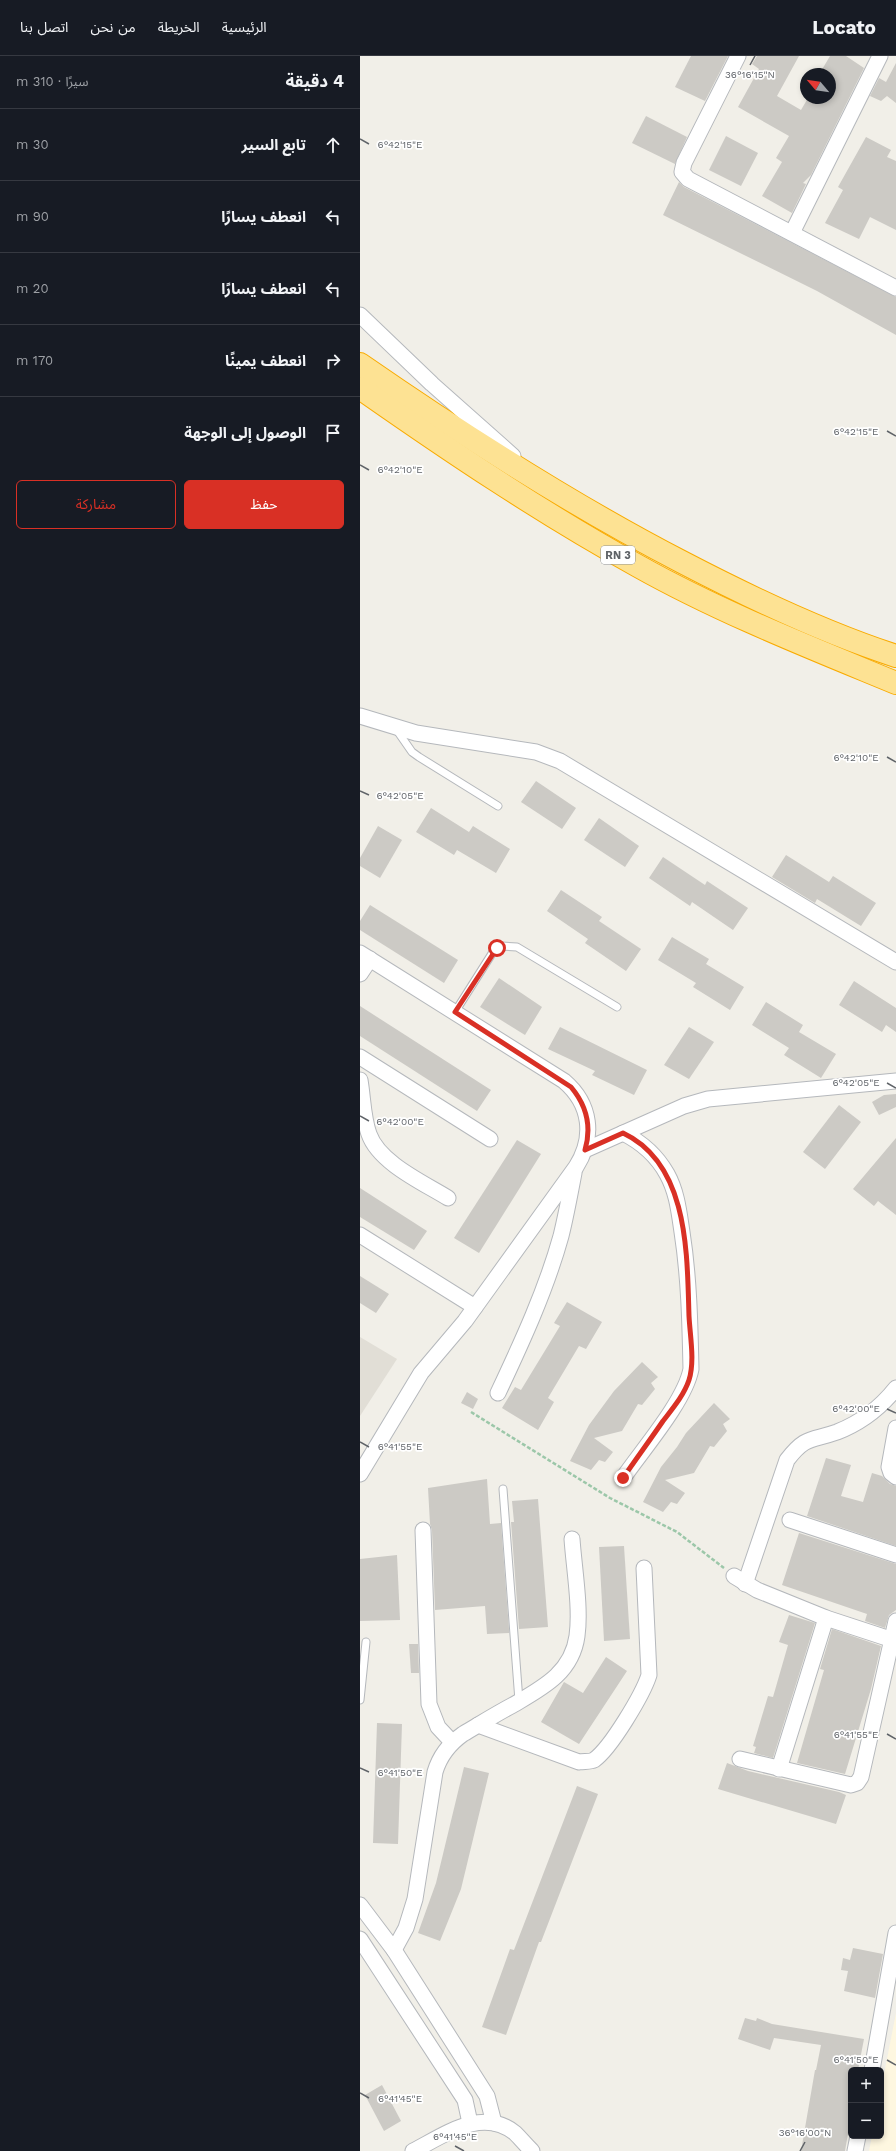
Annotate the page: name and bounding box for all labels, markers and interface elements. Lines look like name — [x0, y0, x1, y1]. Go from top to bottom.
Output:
text: Locato — [812, 16, 876, 39]
text: اتصل بنا — [20, 19, 68, 35]
text: من نحن — [90, 19, 136, 35]
text: الخريطة — [158, 19, 200, 35]
text: الرئيسية — [222, 19, 267, 35]
north arrow — [800, 68, 836, 104]
text: 36°16'15"N — [725, 69, 775, 80]
text: 4 دقيقة — [285, 71, 344, 91]
text: سيرًا · 310 m — [16, 74, 88, 89]
icon: ahead — [322, 134, 344, 156]
text: تابع السير — [242, 136, 306, 154]
text: 30 m — [16, 137, 49, 152]
text: 6°42'15"E — [378, 139, 422, 150]
icon: left — [322, 206, 344, 228]
text: انعطف يسارًا — [221, 208, 306, 226]
text: 90 m — [16, 209, 49, 224]
icon: left — [322, 278, 344, 300]
text: انعطف يسارًا — [221, 280, 306, 298]
text: 20 m — [16, 281, 49, 296]
icon: right — [322, 350, 344, 372]
text: انعطف يمينًا — [225, 352, 306, 370]
text: 170 m — [16, 353, 53, 368]
icon: arrive — [322, 422, 344, 444]
text: الوصول إلى الوجهة — [184, 424, 306, 442]
text: 6°42'15"E — [834, 426, 878, 437]
text: 6°42'10"E — [377, 464, 423, 475]
button: مشاركة — [16, 480, 176, 529]
button: حفظ — [184, 480, 344, 529]
road number: RN 3 — [601, 546, 635, 564]
text: 6°42'10"E — [833, 752, 879, 763]
text: 6°42'05"E — [376, 790, 424, 801]
route start — [488, 939, 506, 957]
text: 6°42'05"E — [832, 1077, 880, 1088]
text: 6°42'00"E — [376, 1116, 424, 1127]
text: 6°42'00"E — [832, 1403, 880, 1414]
text: 6°41'55"E — [378, 1441, 422, 1452]
route end — [614, 1469, 632, 1487]
text: 6°41'55"E — [834, 1729, 878, 1740]
text: 6°41'50"E — [377, 1767, 423, 1778]
text: 6°41'50"E — [833, 2054, 879, 2065]
map controls — [848, 2067, 884, 2139]
button: + — [848, 2067, 884, 2103]
text: 6°41'45"E — [378, 2093, 422, 2104]
button: − — [848, 2103, 884, 2139]
text: 36°16'00"N — [779, 2127, 831, 2138]
text: 6°41'45"E — [433, 2131, 477, 2142]

